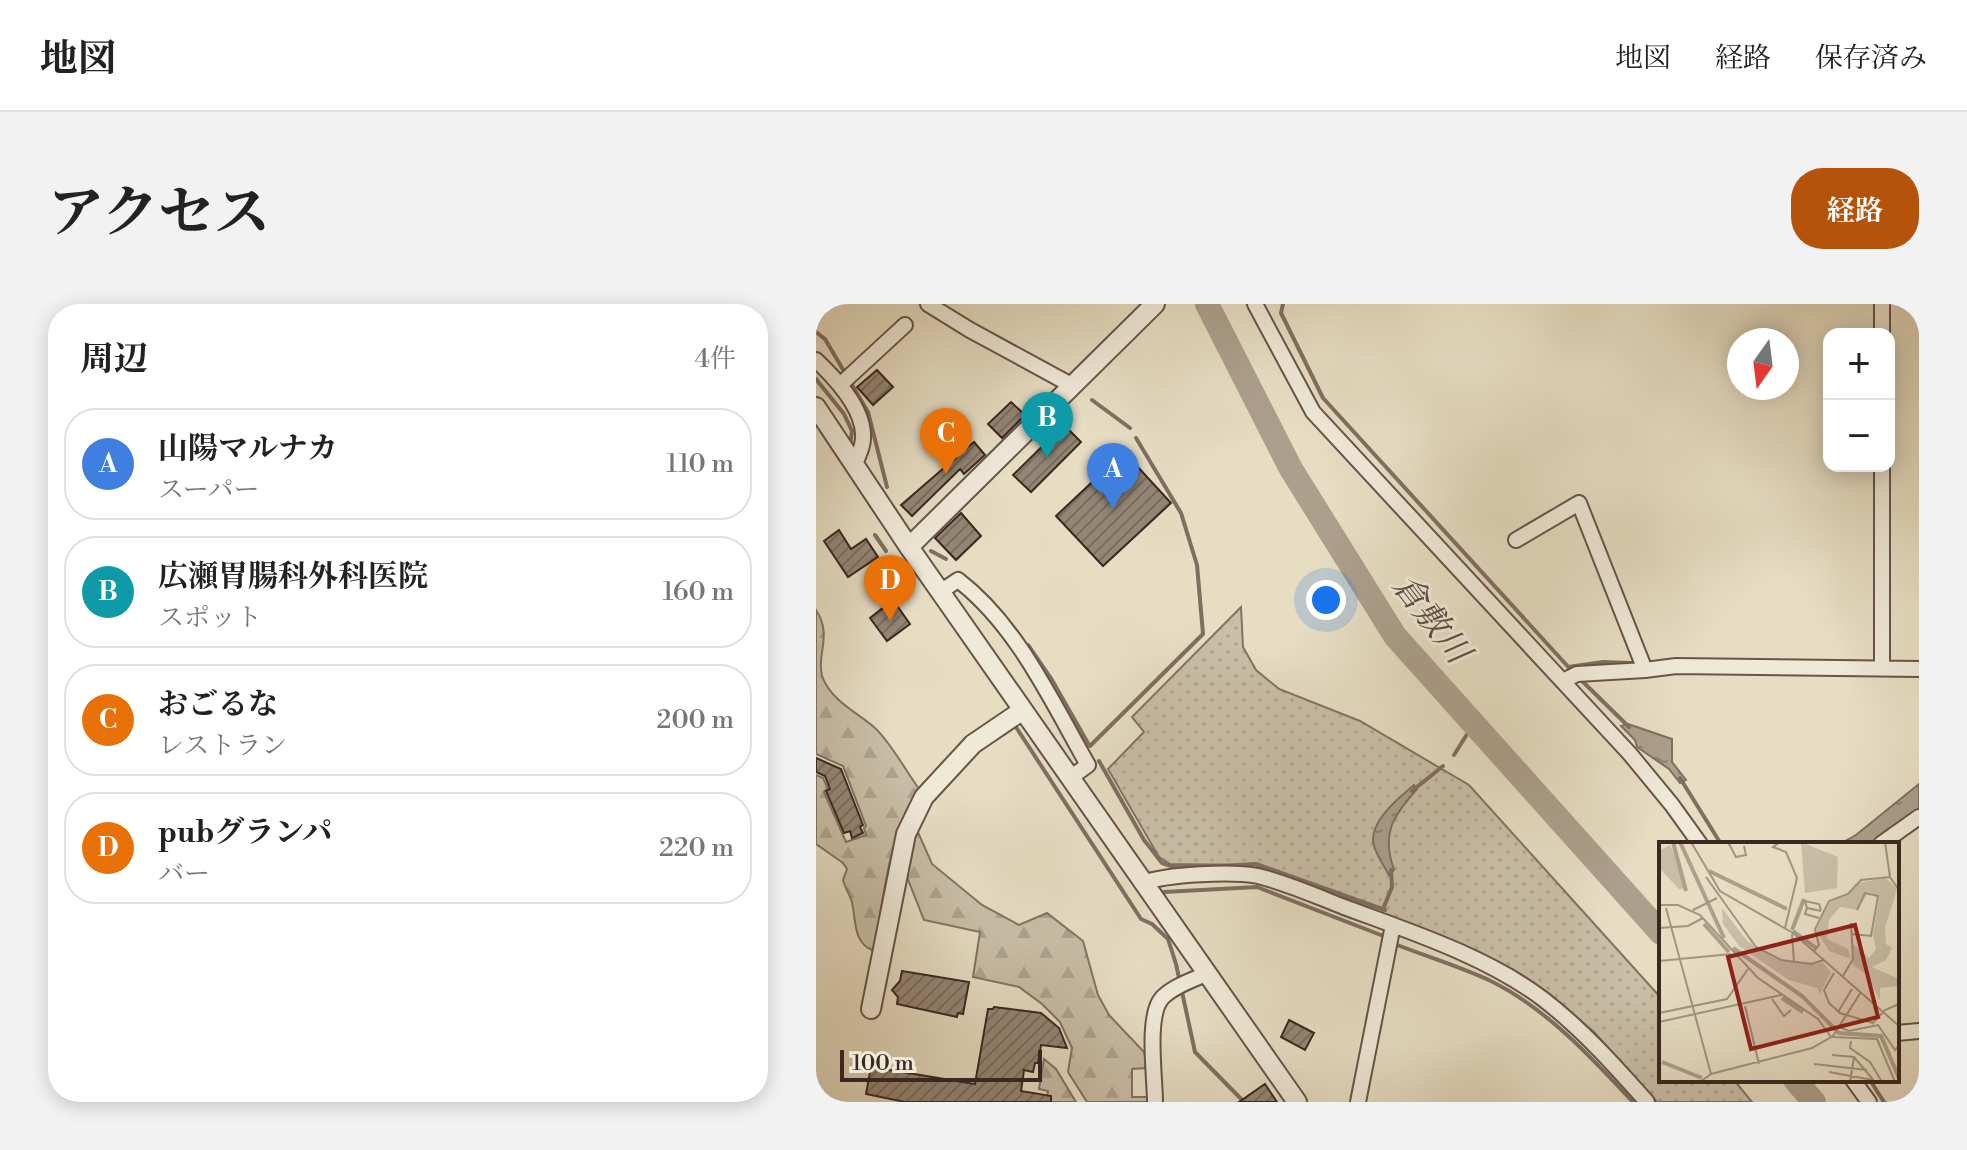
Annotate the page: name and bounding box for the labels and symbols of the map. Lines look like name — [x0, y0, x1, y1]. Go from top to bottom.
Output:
north arrow — [1727, 328, 1799, 400]
pin: B — [1021, 392, 1073, 458]
pin: C — [920, 408, 972, 474]
pin: A — [1087, 443, 1139, 509]
pin: D — [864, 555, 916, 621]
water label: 倉敷川 — [1382, 566, 1481, 676]
your location — [1306, 580, 1346, 620]
inset map — [1659, 842, 1899, 1082]
scale bar — [840, 1046, 1042, 1082]

